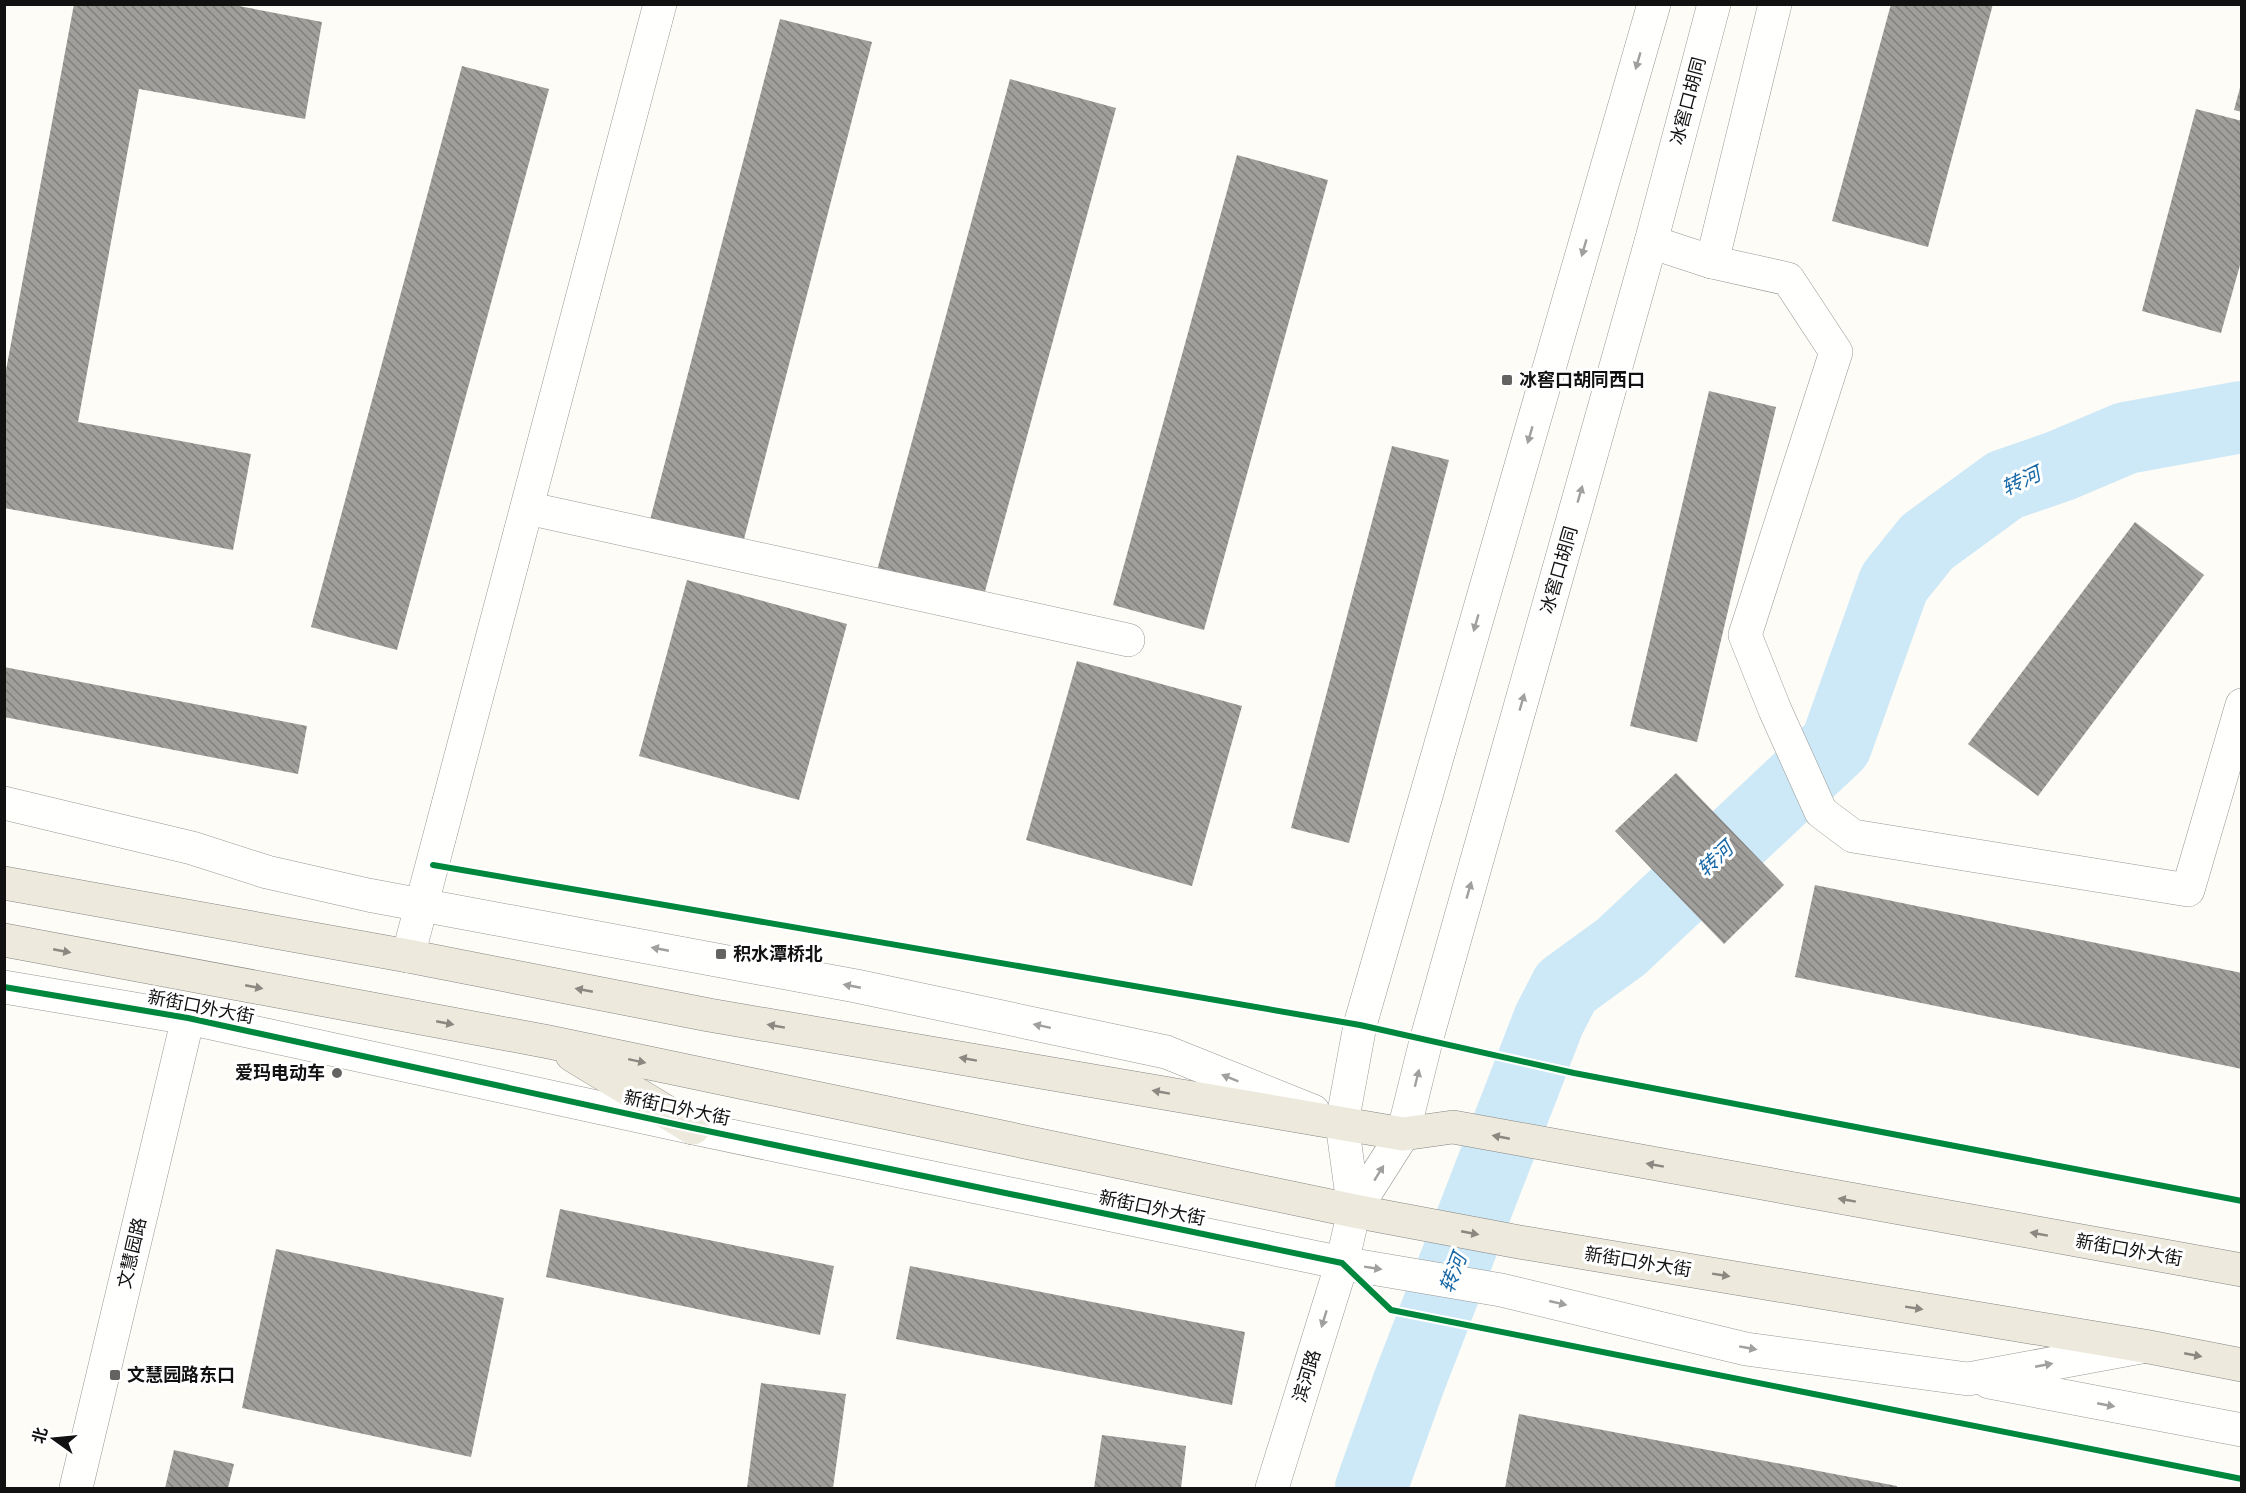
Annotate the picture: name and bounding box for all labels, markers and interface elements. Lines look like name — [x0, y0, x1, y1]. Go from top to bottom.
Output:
one-way arrow — [1633, 52, 1642, 70]
street label: 冰窖口胡同 — [1664, 54, 1711, 148]
one-way arrow — [1579, 239, 1588, 257]
place label: 冰窖口胡同西口 — [1519, 367, 1645, 392]
marker: 冰窖口胡同西口 — [1500, 373, 1514, 387]
one-way arrow — [1525, 427, 1534, 445]
water label: 转河 — [1997, 458, 2049, 502]
one-way arrow — [1576, 485, 1585, 503]
street label: 冰窖口胡同 — [1534, 523, 1583, 617]
one-way arrow — [1471, 614, 1480, 632]
one-way arrow — [1518, 693, 1527, 711]
water label: 转河 — [1691, 832, 1742, 883]
one-way arrow — [1465, 881, 1474, 899]
place label: 积水潭桥北 — [733, 941, 823, 966]
one-way arrow — [650, 944, 669, 953]
one-way arrow — [53, 947, 72, 956]
marker: 积水潭桥北 — [714, 947, 728, 961]
one-way arrow — [842, 981, 861, 990]
one-way arrow — [244, 983, 263, 992]
street label: 新街口外大街 — [146, 984, 256, 1029]
one-way arrow — [575, 985, 594, 995]
one-way arrow — [436, 1019, 455, 1028]
one-way arrow — [1033, 1021, 1052, 1030]
one-way arrow — [766, 1022, 785, 1031]
one-way arrow — [959, 1055, 978, 1064]
one-way arrow — [627, 1056, 646, 1066]
place label: 爱玛电动车 — [235, 1060, 325, 1085]
marker: 爱玛电动车 — [330, 1066, 344, 1080]
one-way arrow — [1413, 1069, 1422, 1087]
one-way arrow — [1220, 1073, 1238, 1083]
street label: 新街口外大街 — [622, 1084, 733, 1131]
one-way arrow — [1151, 1087, 1170, 1096]
one-way arrow — [1491, 1132, 1510, 1141]
one-way arrow — [1646, 1161, 1665, 1170]
one-way arrow — [1373, 1165, 1384, 1181]
street label: 新街口外大街 — [1097, 1184, 1208, 1231]
one-way arrow — [1838, 1195, 1857, 1204]
street label: 文慧园路 — [111, 1215, 152, 1291]
one-way arrow — [1461, 1228, 1480, 1237]
street label: 新街口外大街 — [2074, 1228, 2184, 1271]
one-way arrow — [2030, 1229, 2049, 1238]
street label: 新街口外大街 — [1583, 1241, 1693, 1282]
water label: 转河 — [1433, 1246, 1475, 1297]
one-way arrow — [1364, 1263, 1383, 1272]
one-way arrow — [1712, 1271, 1731, 1280]
one-way arrow — [1549, 1299, 1567, 1309]
one-way arrow — [1904, 1303, 1923, 1312]
one-way arrow — [1319, 1310, 1329, 1328]
one-way arrow — [1738, 1344, 1757, 1353]
street label: 滨河路 — [1287, 1346, 1326, 1405]
one-way arrow — [2183, 1351, 2202, 1360]
one-way arrow — [2035, 1360, 2054, 1369]
place label: 文慧园路东口 — [127, 1362, 235, 1387]
marker: 文慧园路东口 — [108, 1368, 122, 1382]
one-way arrow — [2097, 1401, 2116, 1410]
north arrow — [24, 1409, 84, 1469]
text: 北 — [27, 1425, 52, 1446]

